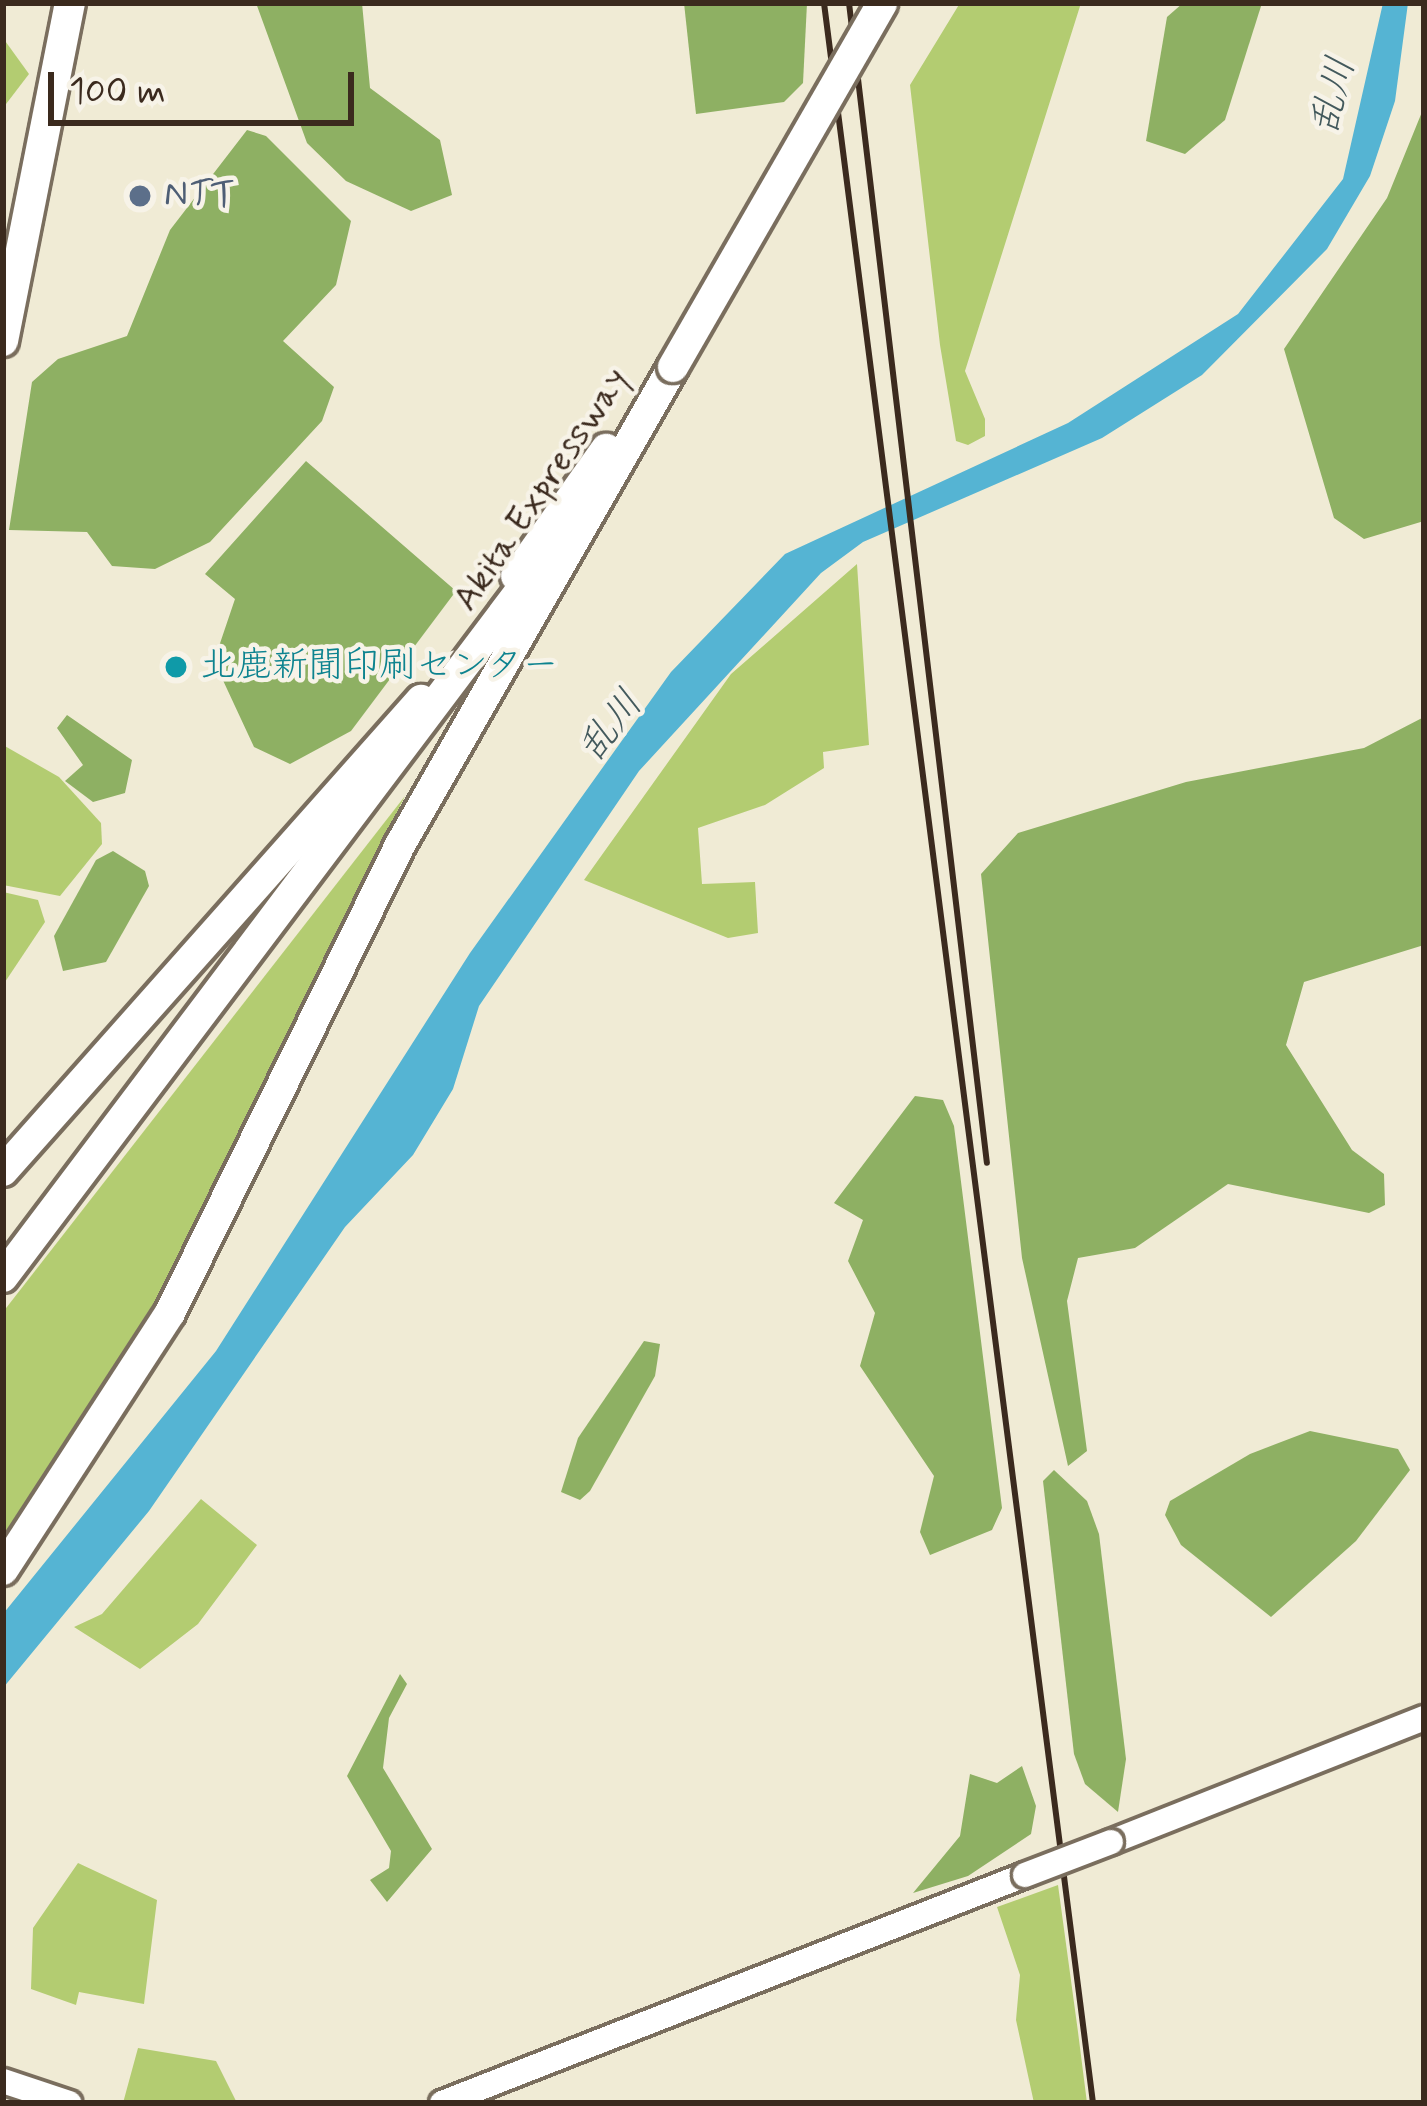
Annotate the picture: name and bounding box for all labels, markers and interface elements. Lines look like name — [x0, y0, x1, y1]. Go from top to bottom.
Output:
scale bar — [54, 48, 360, 122]
water label: 乱川 — [1303, 52, 1367, 140]
text: 100 m — [69, 69, 166, 116]
place label: NTT — [164, 174, 235, 218]
marker: NTT — [127, 183, 153, 209]
street label: Akita Expressway — [445, 360, 639, 620]
place label: 北鹿新聞印刷センター — [200, 645, 560, 689]
marker: 北鹿新聞印刷センター — [163, 654, 189, 680]
water label: 乱川 — [570, 682, 654, 772]

